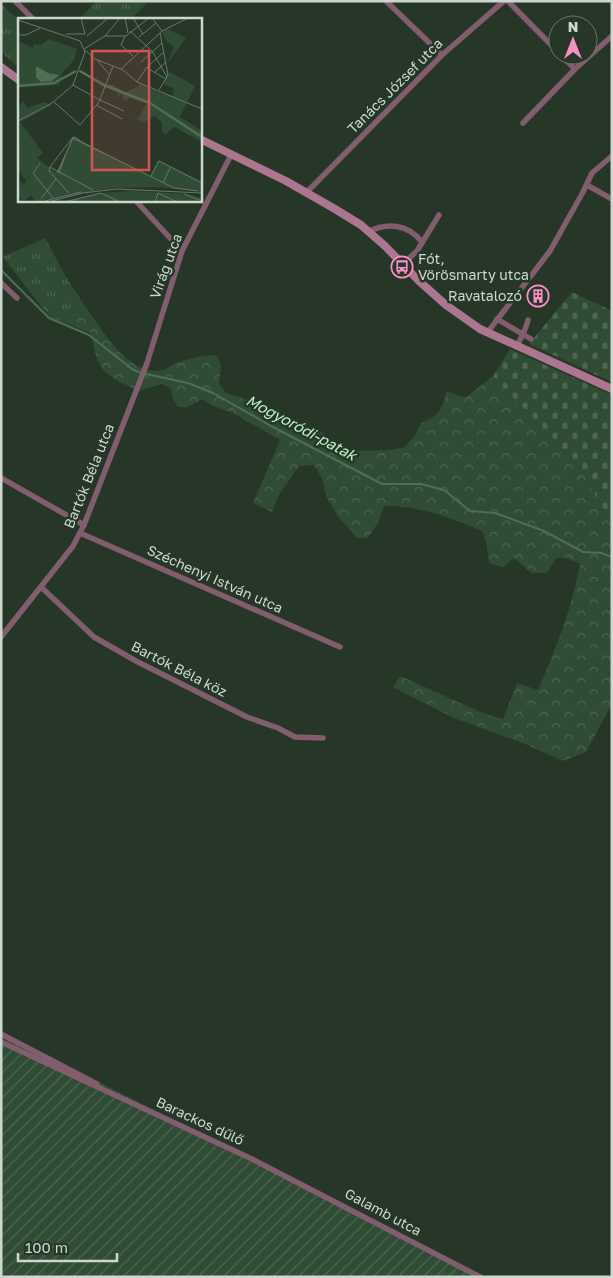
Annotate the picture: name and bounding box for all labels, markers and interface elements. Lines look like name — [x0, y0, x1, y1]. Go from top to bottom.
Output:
north arrow — [548, 15, 598, 65]
inset map — [18, 18, 201, 201]
text: N — [568, 18, 578, 35]
street label: Tanács József utca — [344, 35, 446, 137]
street label: Virág utca — [146, 231, 185, 301]
place label: Fót, Vörösmarty utca — [418, 250, 529, 283]
bus stop icon: Fót, Vörösmarty utca — [390, 255, 414, 279]
building icon: Ravatalozó — [526, 284, 550, 308]
place label: Ravatalozó — [448, 287, 522, 304]
water label: Mogyoródi-patak — [243, 390, 361, 465]
street label: Bartók Béla utca — [60, 421, 117, 531]
street label: Széchenyi István utca — [145, 541, 286, 616]
street label: Bartók Béla köz — [129, 637, 230, 700]
street label: Barackos dűlő — [154, 1093, 247, 1149]
street label: Galamb utca — [342, 1184, 424, 1239]
scale bar — [18, 1230, 116, 1262]
text: 100 m — [25, 1238, 68, 1256]

